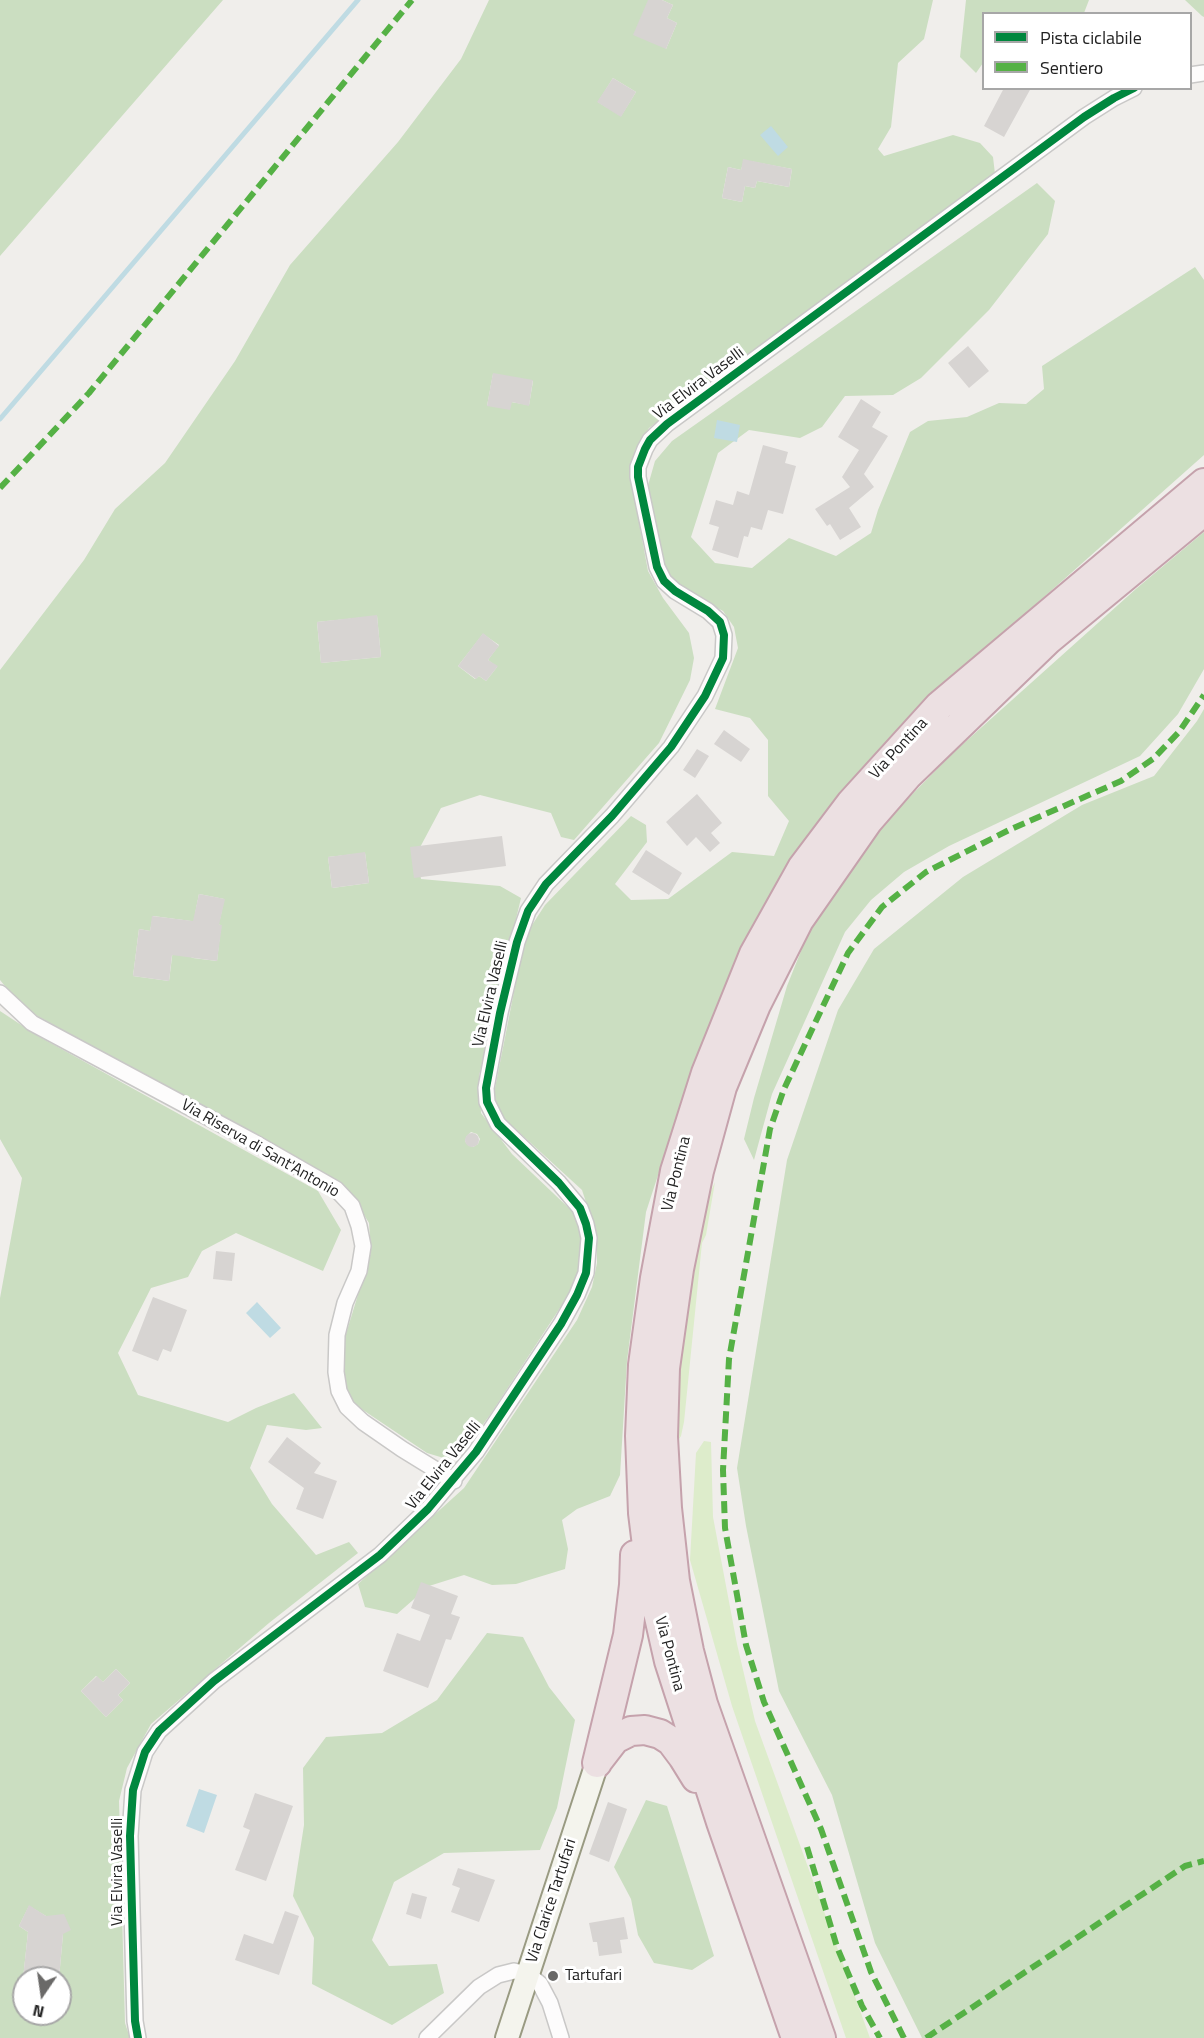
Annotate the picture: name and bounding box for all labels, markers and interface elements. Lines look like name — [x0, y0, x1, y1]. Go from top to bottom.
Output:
legend — [982, 12, 1192, 90]
text: Pista ciclabile — [1040, 24, 1142, 51]
text: Sentiero — [1040, 54, 1103, 81]
street label: Via Elvira Vaselli — [650, 344, 748, 424]
street label: Via Pontina — [866, 714, 932, 784]
street label: Via Elvira Vaselli — [469, 939, 513, 1049]
street label: Via Riserva di Sant'Antonio — [177, 1096, 343, 1202]
street label: Via Pontina — [658, 1135, 696, 1213]
street label: Via Elvira Vaselli — [402, 1418, 486, 1514]
street label: Via Pontina — [650, 1615, 688, 1693]
street label: Via Elvira Vaselli — [108, 1818, 128, 1926]
street label: Via Clarice Tartufari — [523, 1837, 581, 1965]
north arrow — [12, 1966, 72, 2026]
place label: Tartufari — [565, 1966, 622, 1986]
marker: Tartufari — [546, 1969, 560, 1983]
text: N — [30, 1999, 47, 2025]

